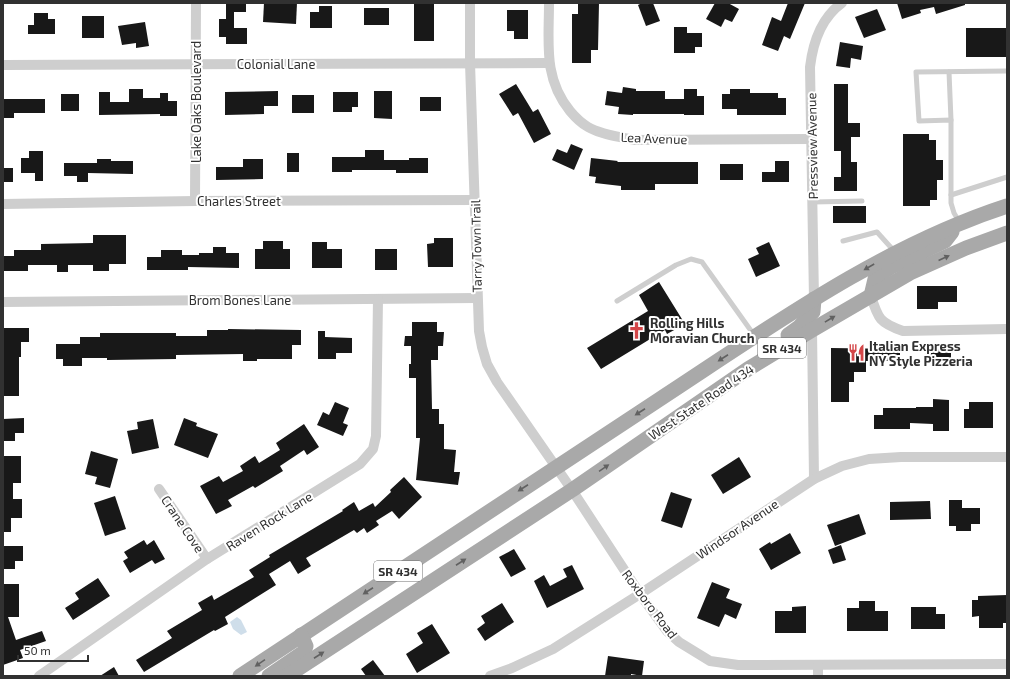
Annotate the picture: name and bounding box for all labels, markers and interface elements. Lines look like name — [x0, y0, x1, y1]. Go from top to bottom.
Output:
street label: Lake Oaks Boulevard — [188, 41, 204, 163]
street label: Colonial Lane — [237, 56, 315, 72]
street label: Pressview Avenue — [803, 93, 821, 199]
street label: Lea Avenue — [620, 129, 688, 147]
street label: Charles Street — [197, 193, 281, 209]
street label: Tarry Town Trail — [467, 199, 485, 293]
one-way arrow — [939, 255, 950, 261]
one-way arrow — [863, 263, 875, 270]
street label: Brom Bones Lane — [189, 292, 291, 308]
place label: Rolling Hills Moravian Church — [650, 315, 755, 346]
one-way arrow — [825, 315, 835, 323]
church icon: Rolling Hills Moravian Church — [627, 320, 647, 340]
road number: SR 434 — [758, 338, 806, 358]
place label: Italian Express NY Style Pizzeria — [869, 338, 973, 369]
restaurant icon: Italian Express NY Style Pizzeria — [846, 343, 866, 363]
one-way arrow — [718, 354, 728, 362]
street label: West State Road 434 — [645, 361, 757, 443]
one-way arrow — [635, 408, 645, 416]
one-way arrow — [599, 464, 610, 471]
one-way arrow — [518, 485, 529, 492]
street label: Raven Rock Lane — [223, 488, 315, 554]
street label: Crane Cove — [158, 492, 208, 556]
street label: Windsor Avenue — [693, 496, 781, 562]
one-way arrow — [455, 558, 466, 566]
road number: SR 434 — [374, 561, 422, 581]
street label: Roxboro Road — [619, 566, 681, 642]
one-way arrow — [363, 587, 373, 595]
scale bar — [18, 637, 88, 663]
text: 50 m — [24, 643, 51, 657]
one-way arrow — [313, 651, 325, 658]
one-way arrow — [255, 659, 265, 667]

